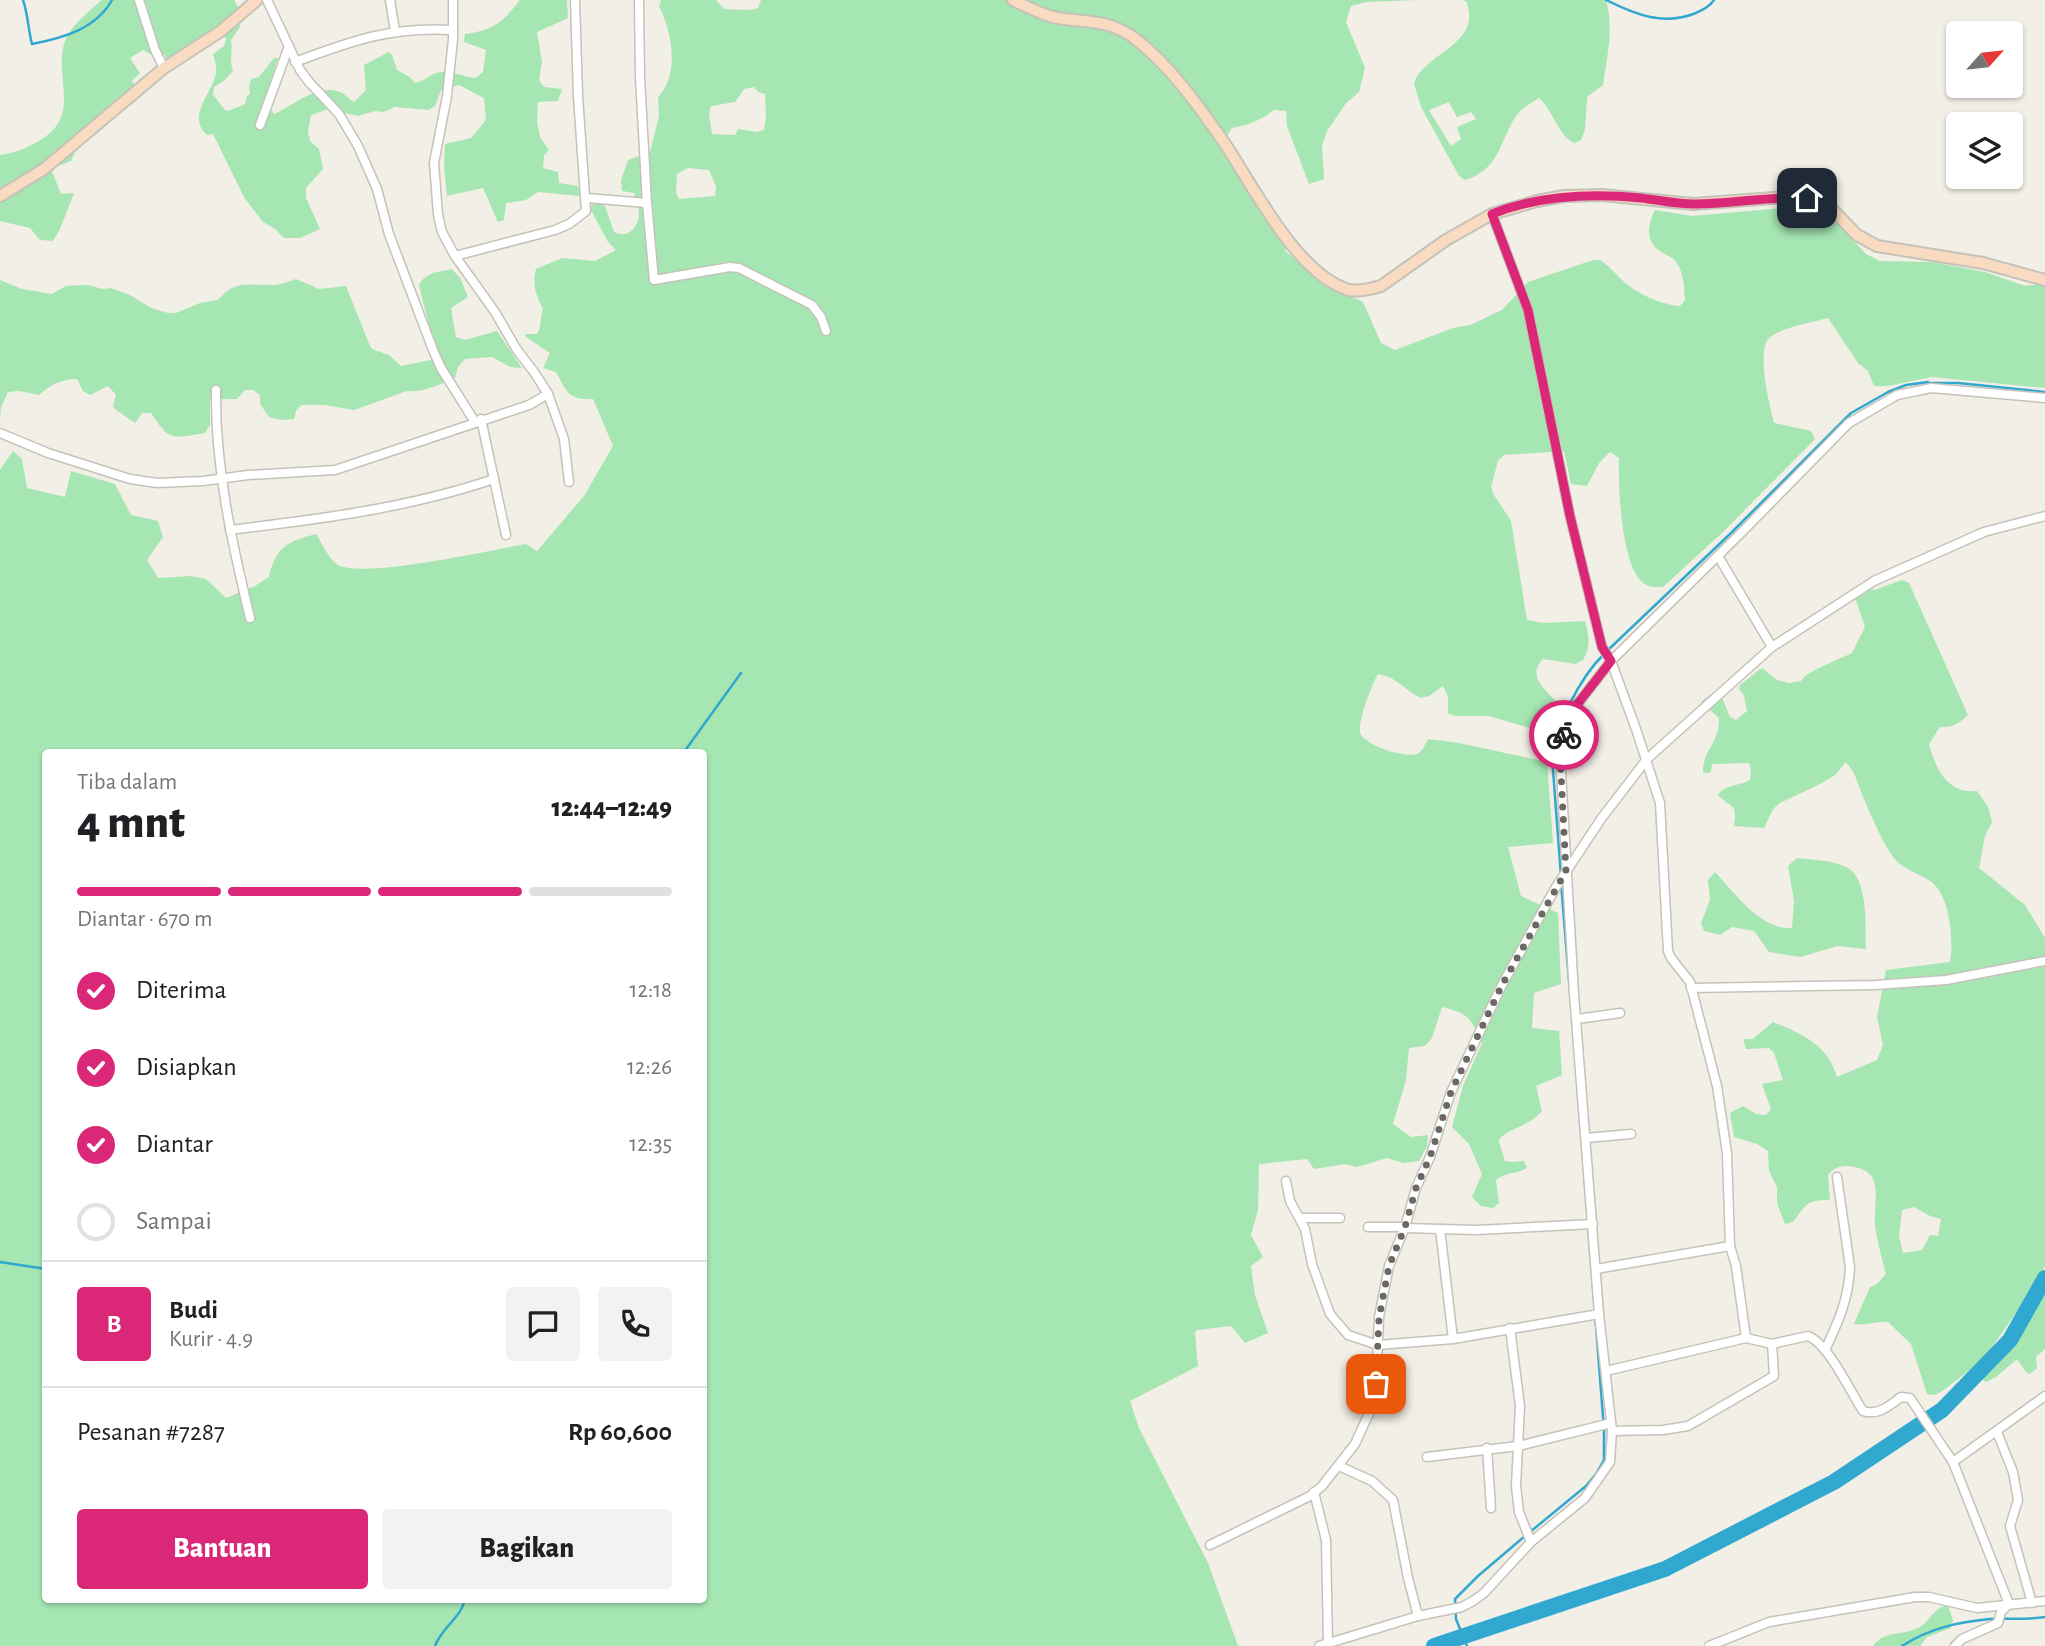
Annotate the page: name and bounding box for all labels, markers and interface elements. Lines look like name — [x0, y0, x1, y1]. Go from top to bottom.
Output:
north arrow — [1946, 21, 2023, 98]
map controls — [1946, 21, 2023, 189]
button: layers — [1946, 112, 2023, 189]
pin — [1777, 168, 1837, 228]
icon: home — [1788, 179, 1826, 217]
courier — [1529, 700, 1599, 770]
icon: bike — [1545, 716, 1583, 754]
text: Tiba dalam — [77, 771, 177, 794]
text: 12:44–12:49 — [552, 795, 672, 821]
text: 4 mnt — [77, 800, 185, 846]
text: Diantar · 670 m — [77, 908, 212, 931]
icon: check — [77, 972, 115, 1010]
text: Diterima — [136, 977, 227, 1003]
text: 12:18 — [630, 979, 672, 1002]
icon: check — [77, 1049, 115, 1087]
text: Disiapkan — [136, 1054, 237, 1080]
text: 12:26 — [627, 1056, 672, 1079]
icon: check — [77, 1126, 115, 1164]
text: Diantar — [136, 1131, 213, 1157]
text: 12:35 — [629, 1133, 672, 1156]
text: Sampai — [136, 1208, 212, 1234]
button: chat — [506, 1287, 580, 1361]
button: phone — [598, 1287, 672, 1361]
text: Budi — [169, 1297, 218, 1323]
text: B — [106, 1311, 122, 1337]
text: Kurir · 4.9 — [169, 1328, 253, 1351]
pin — [1346, 1354, 1406, 1414]
icon: bag — [1357, 1365, 1395, 1403]
text: Pesanan #7287 — [77, 1419, 225, 1445]
text: Rp 60,600 — [568, 1419, 672, 1445]
button: Bantuan — [77, 1509, 368, 1589]
button: Bagikan — [382, 1509, 672, 1589]

